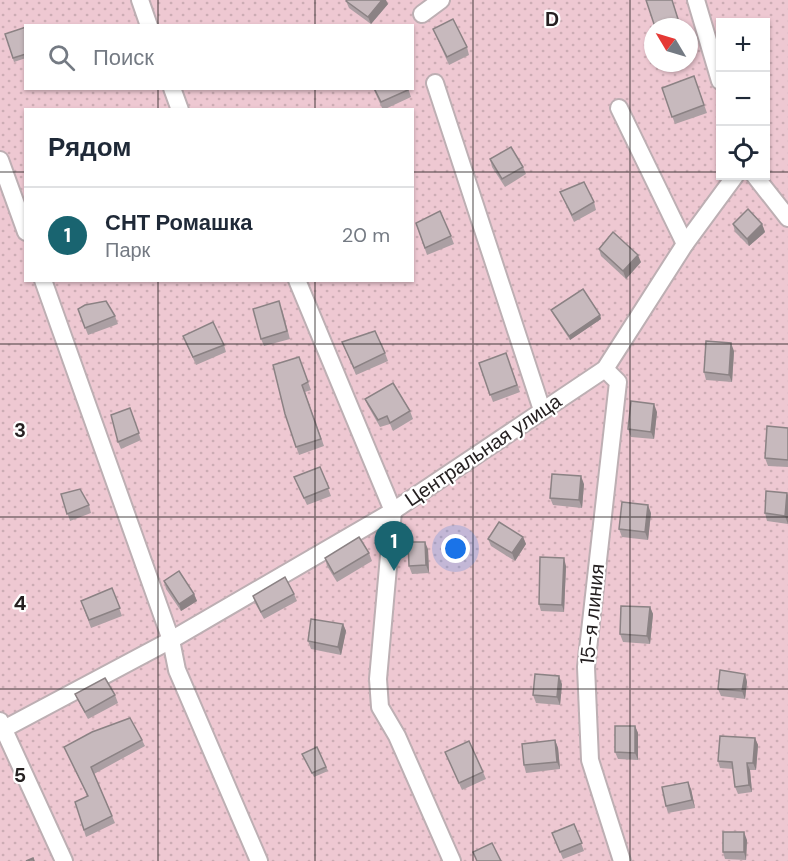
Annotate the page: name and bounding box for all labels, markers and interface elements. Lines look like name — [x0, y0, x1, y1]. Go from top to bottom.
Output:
text: D — [545, 6, 559, 32]
north arrow — [644, 18, 698, 72]
map controls — [716, 18, 770, 180]
button: + — [716, 18, 770, 72]
search box — [24, 24, 414, 90]
icon: search — [45, 41, 78, 74]
text: Поиск — [93, 43, 154, 72]
button: − — [716, 72, 770, 126]
button: locate — [716, 126, 770, 180]
text: Рядом — [48, 130, 131, 164]
text: СНТ Ромашка — [105, 208, 252, 237]
text: 1 — [64, 222, 71, 248]
text: 20 m — [342, 222, 390, 248]
text: Парк — [105, 237, 150, 263]
street label: Центральная улица — [400, 387, 567, 512]
text: 3 — [14, 417, 26, 443]
pin: 1 — [374, 522, 414, 571]
your location — [441, 534, 470, 563]
street label: 15-я линия — [574, 562, 610, 666]
text: 4 — [14, 590, 27, 616]
text: 5 — [14, 762, 26, 788]

